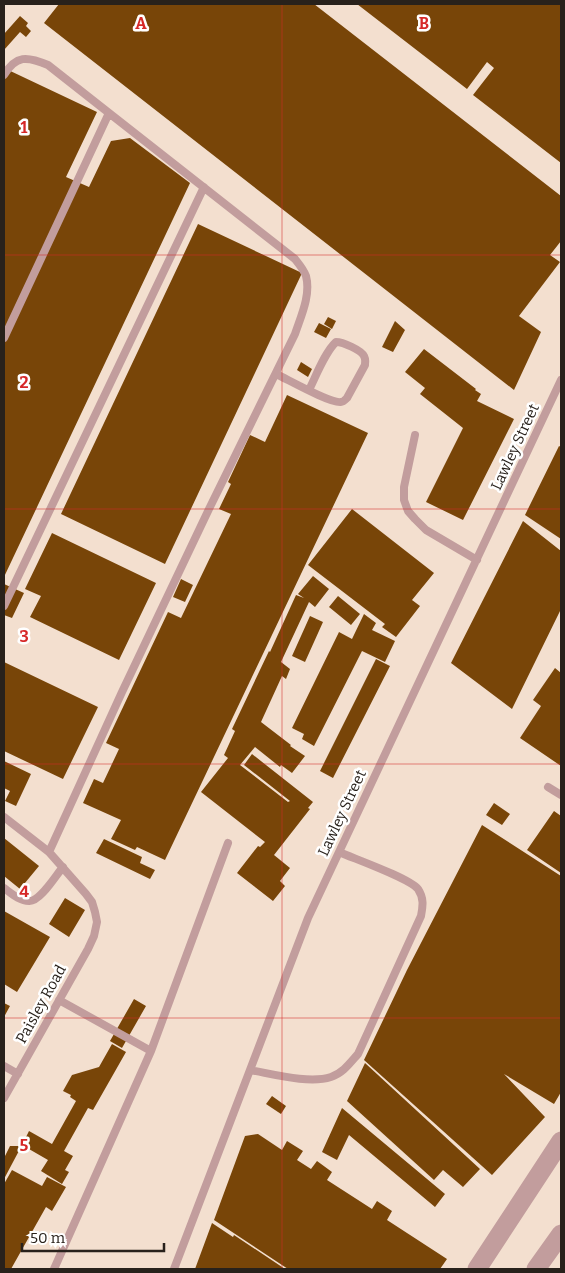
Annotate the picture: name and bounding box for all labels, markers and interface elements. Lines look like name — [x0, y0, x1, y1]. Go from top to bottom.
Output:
text: A — [135, 14, 147, 33]
text: B — [419, 14, 429, 33]
text: 1 — [21, 118, 28, 137]
text: 2 — [19, 373, 29, 392]
street label: Lawley Street — [487, 400, 543, 493]
text: 3 — [19, 627, 29, 646]
street label: Lawley Street — [314, 766, 370, 859]
text: 4 — [19, 882, 29, 901]
street label: Paisley Road — [12, 962, 70, 1046]
text: 5 — [20, 1136, 29, 1155]
scale bar — [22, 1220, 165, 1252]
text: 50 m — [30, 1229, 66, 1247]

